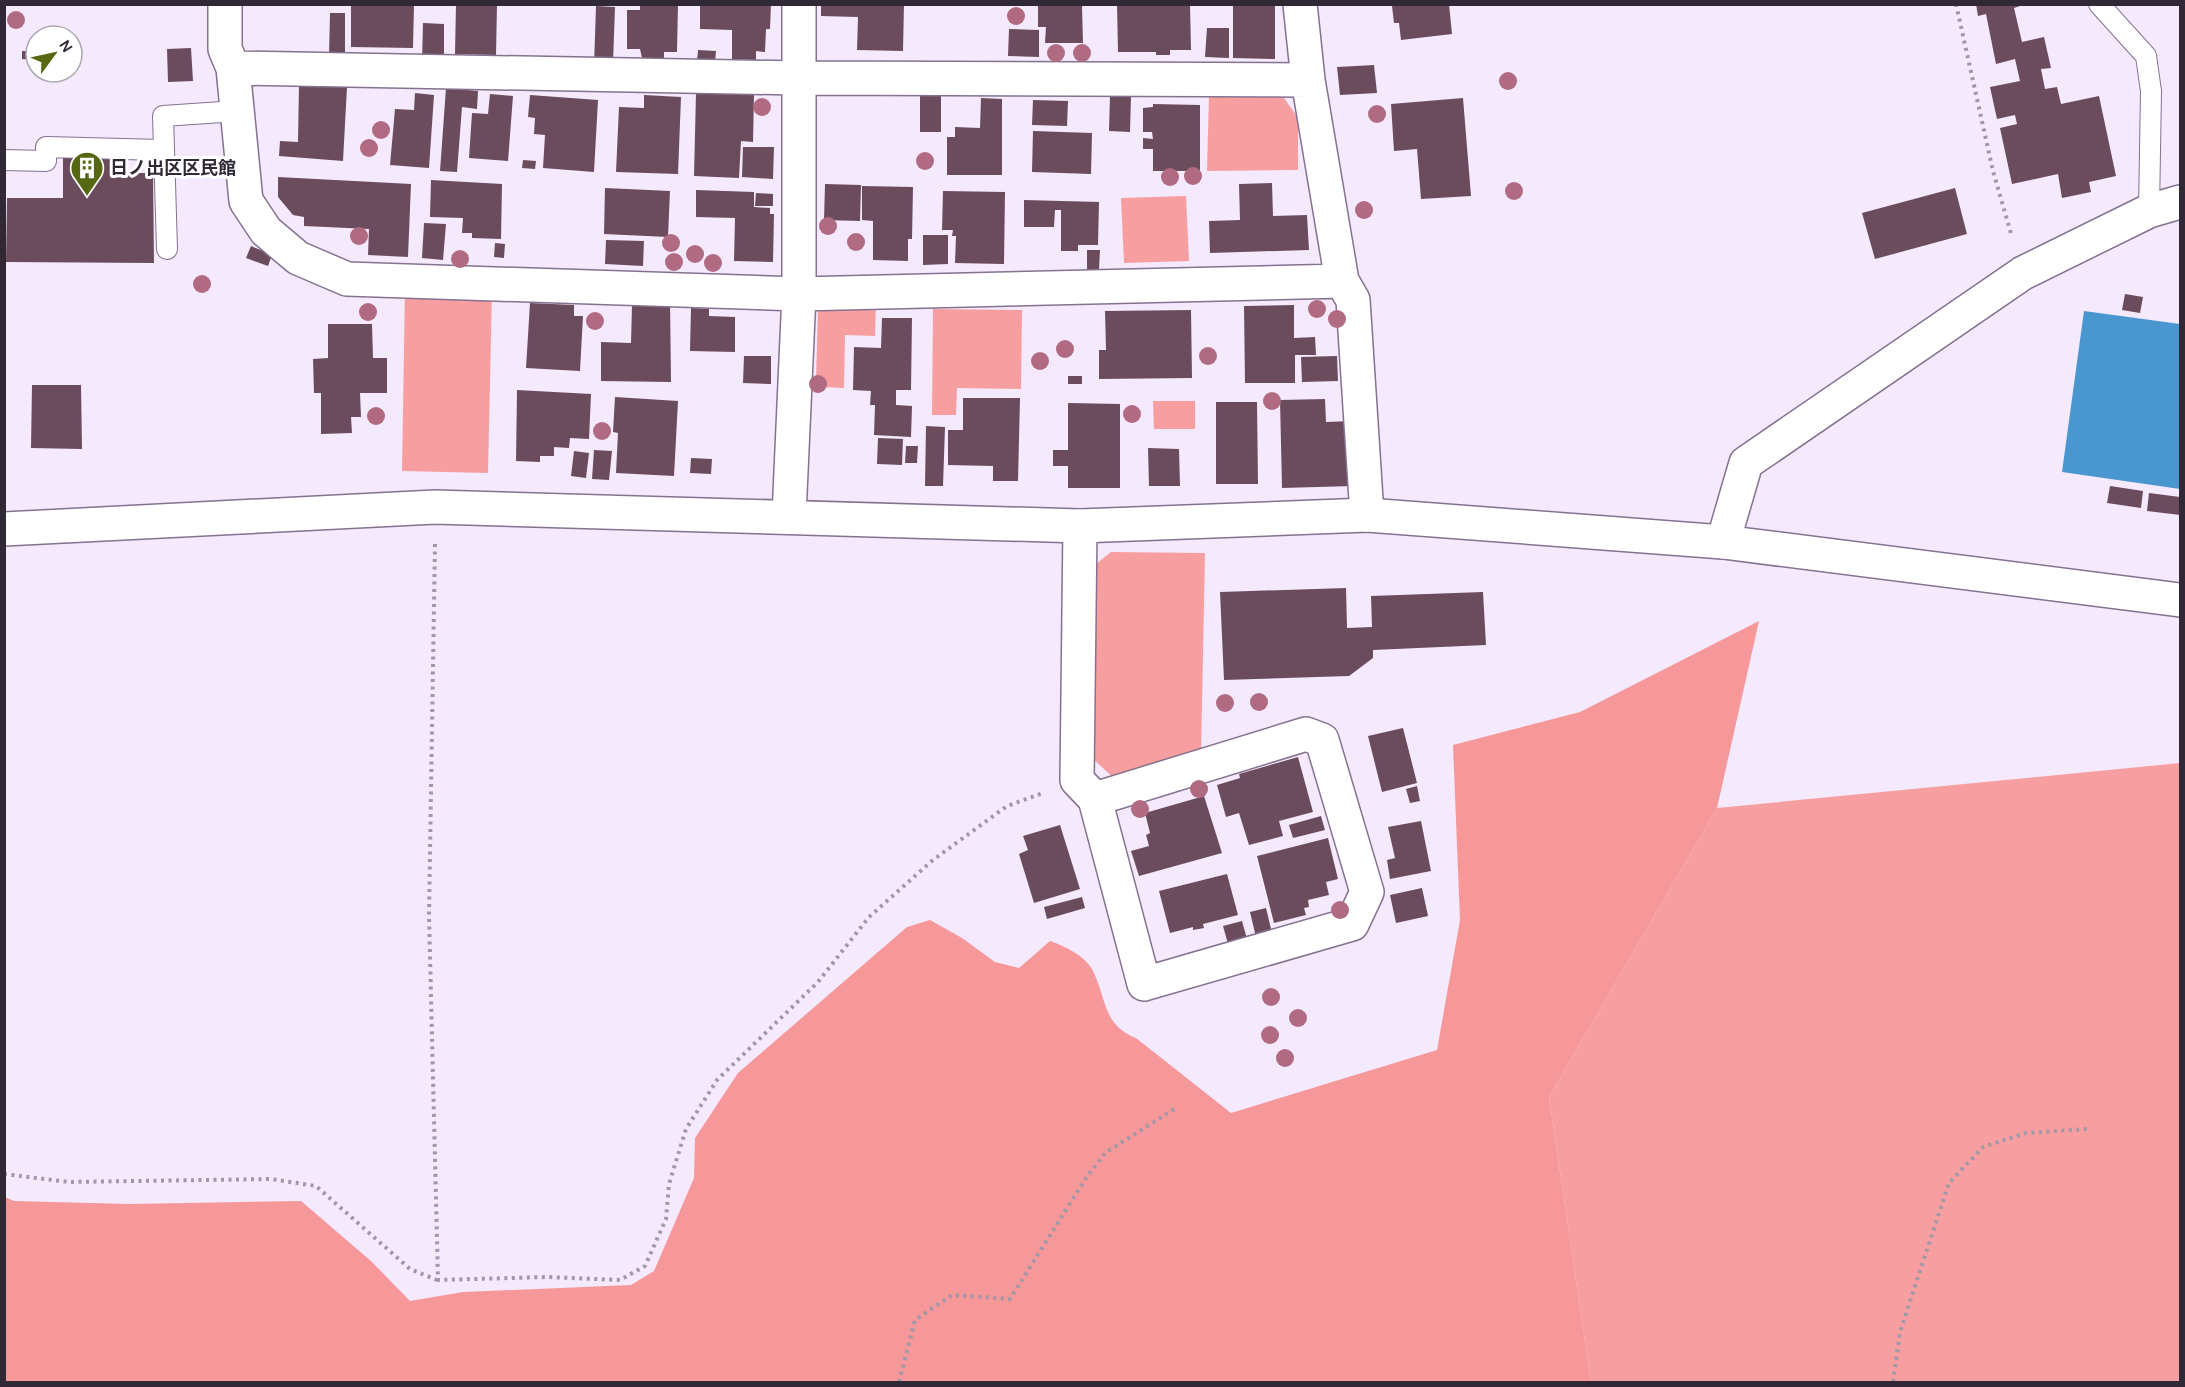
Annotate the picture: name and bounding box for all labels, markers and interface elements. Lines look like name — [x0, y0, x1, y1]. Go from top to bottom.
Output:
north arrow — [24, 24, 84, 84]
text: N — [55, 36, 77, 56]
building icon: 日ノ出区区民館 — [69, 150, 105, 197]
place label: 日ノ出区区民館 — [110, 157, 236, 179]

